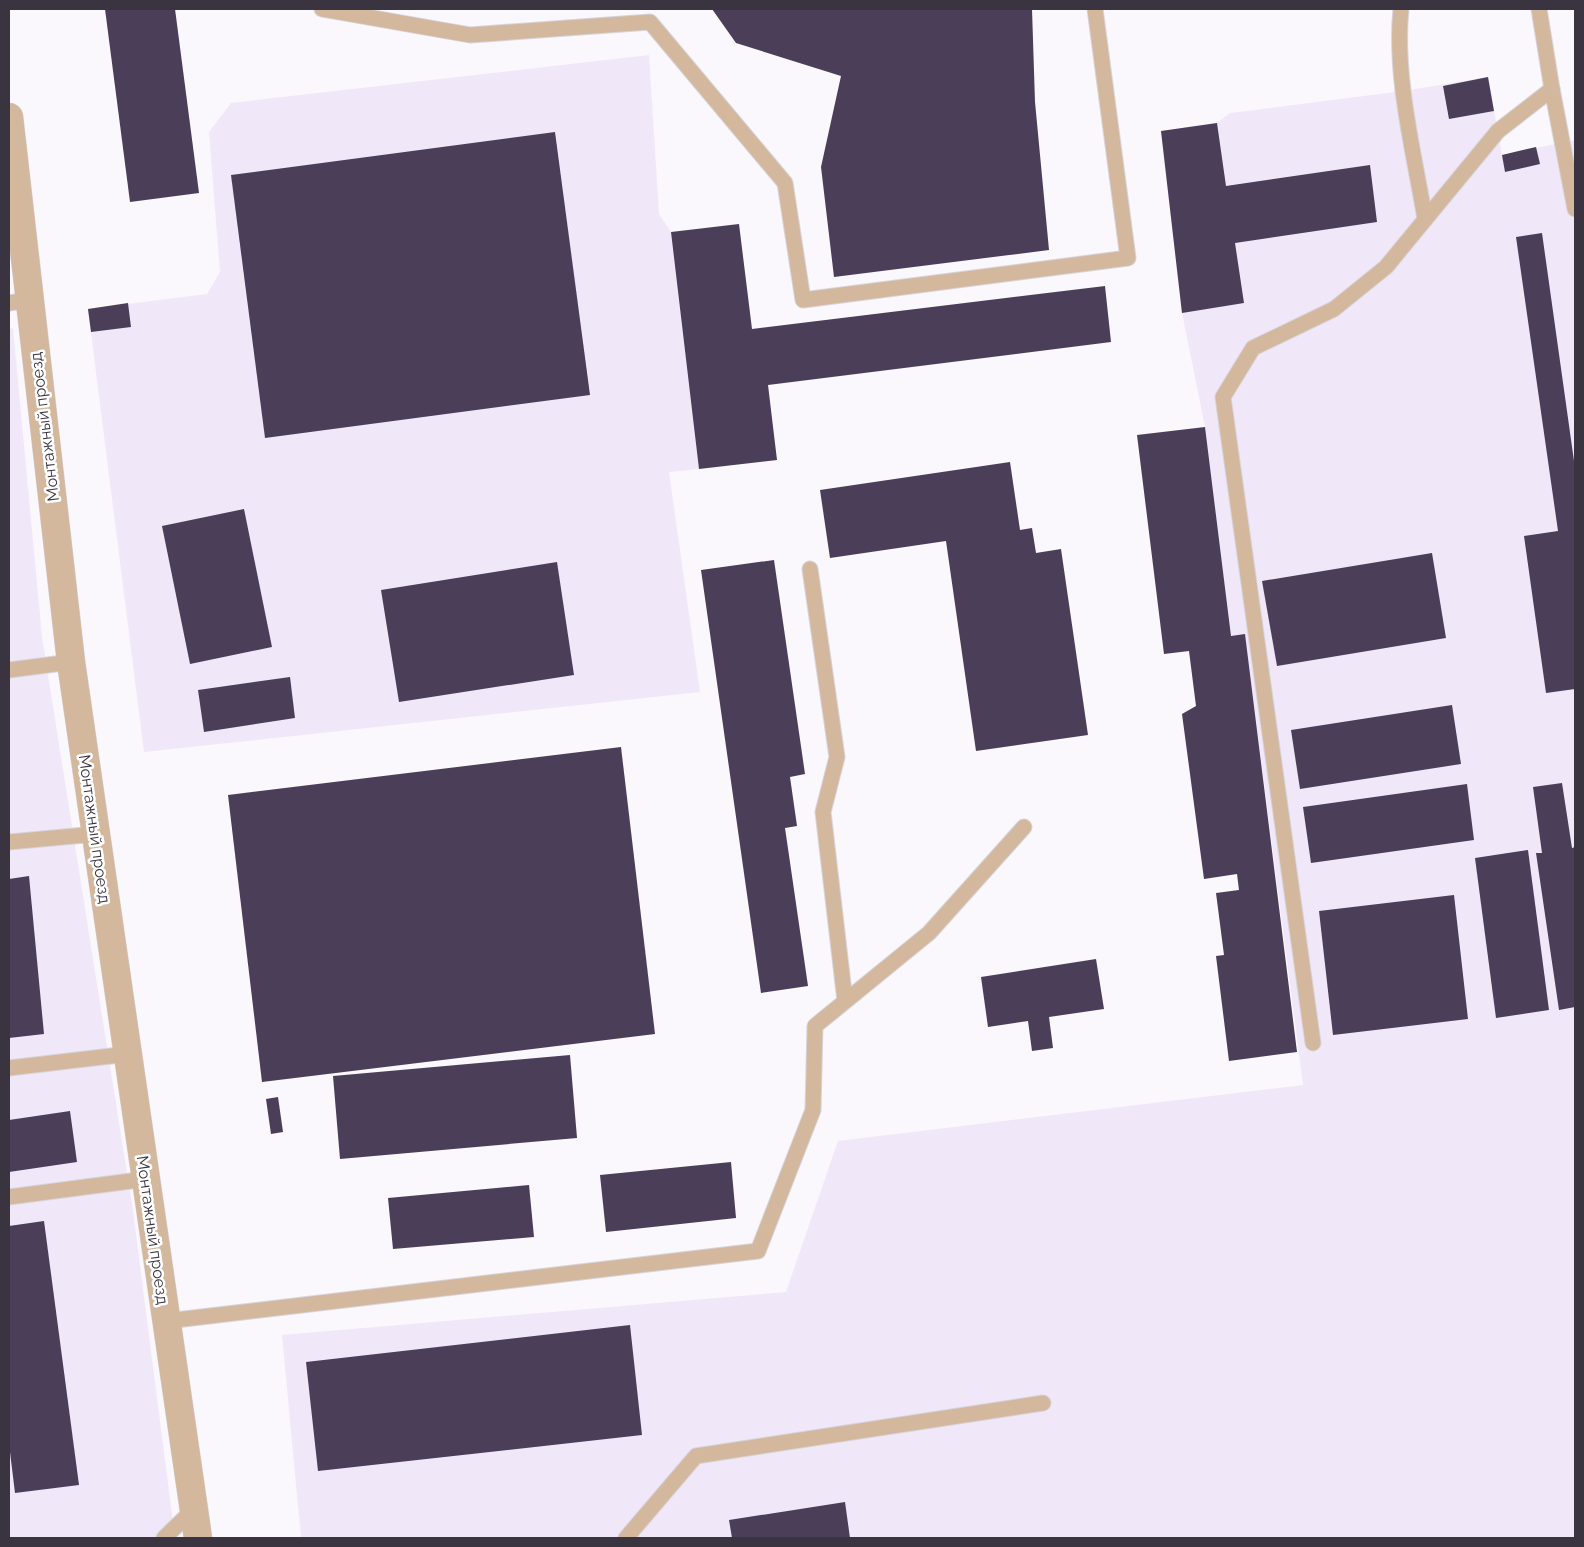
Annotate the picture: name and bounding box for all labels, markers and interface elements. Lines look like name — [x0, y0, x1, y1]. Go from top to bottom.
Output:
street label: Монтажный проезд — [26, 351, 63, 502]
street label: Монтажный проезд — [75, 754, 114, 905]
street label: Монтажный проезд — [133, 1155, 172, 1306]

